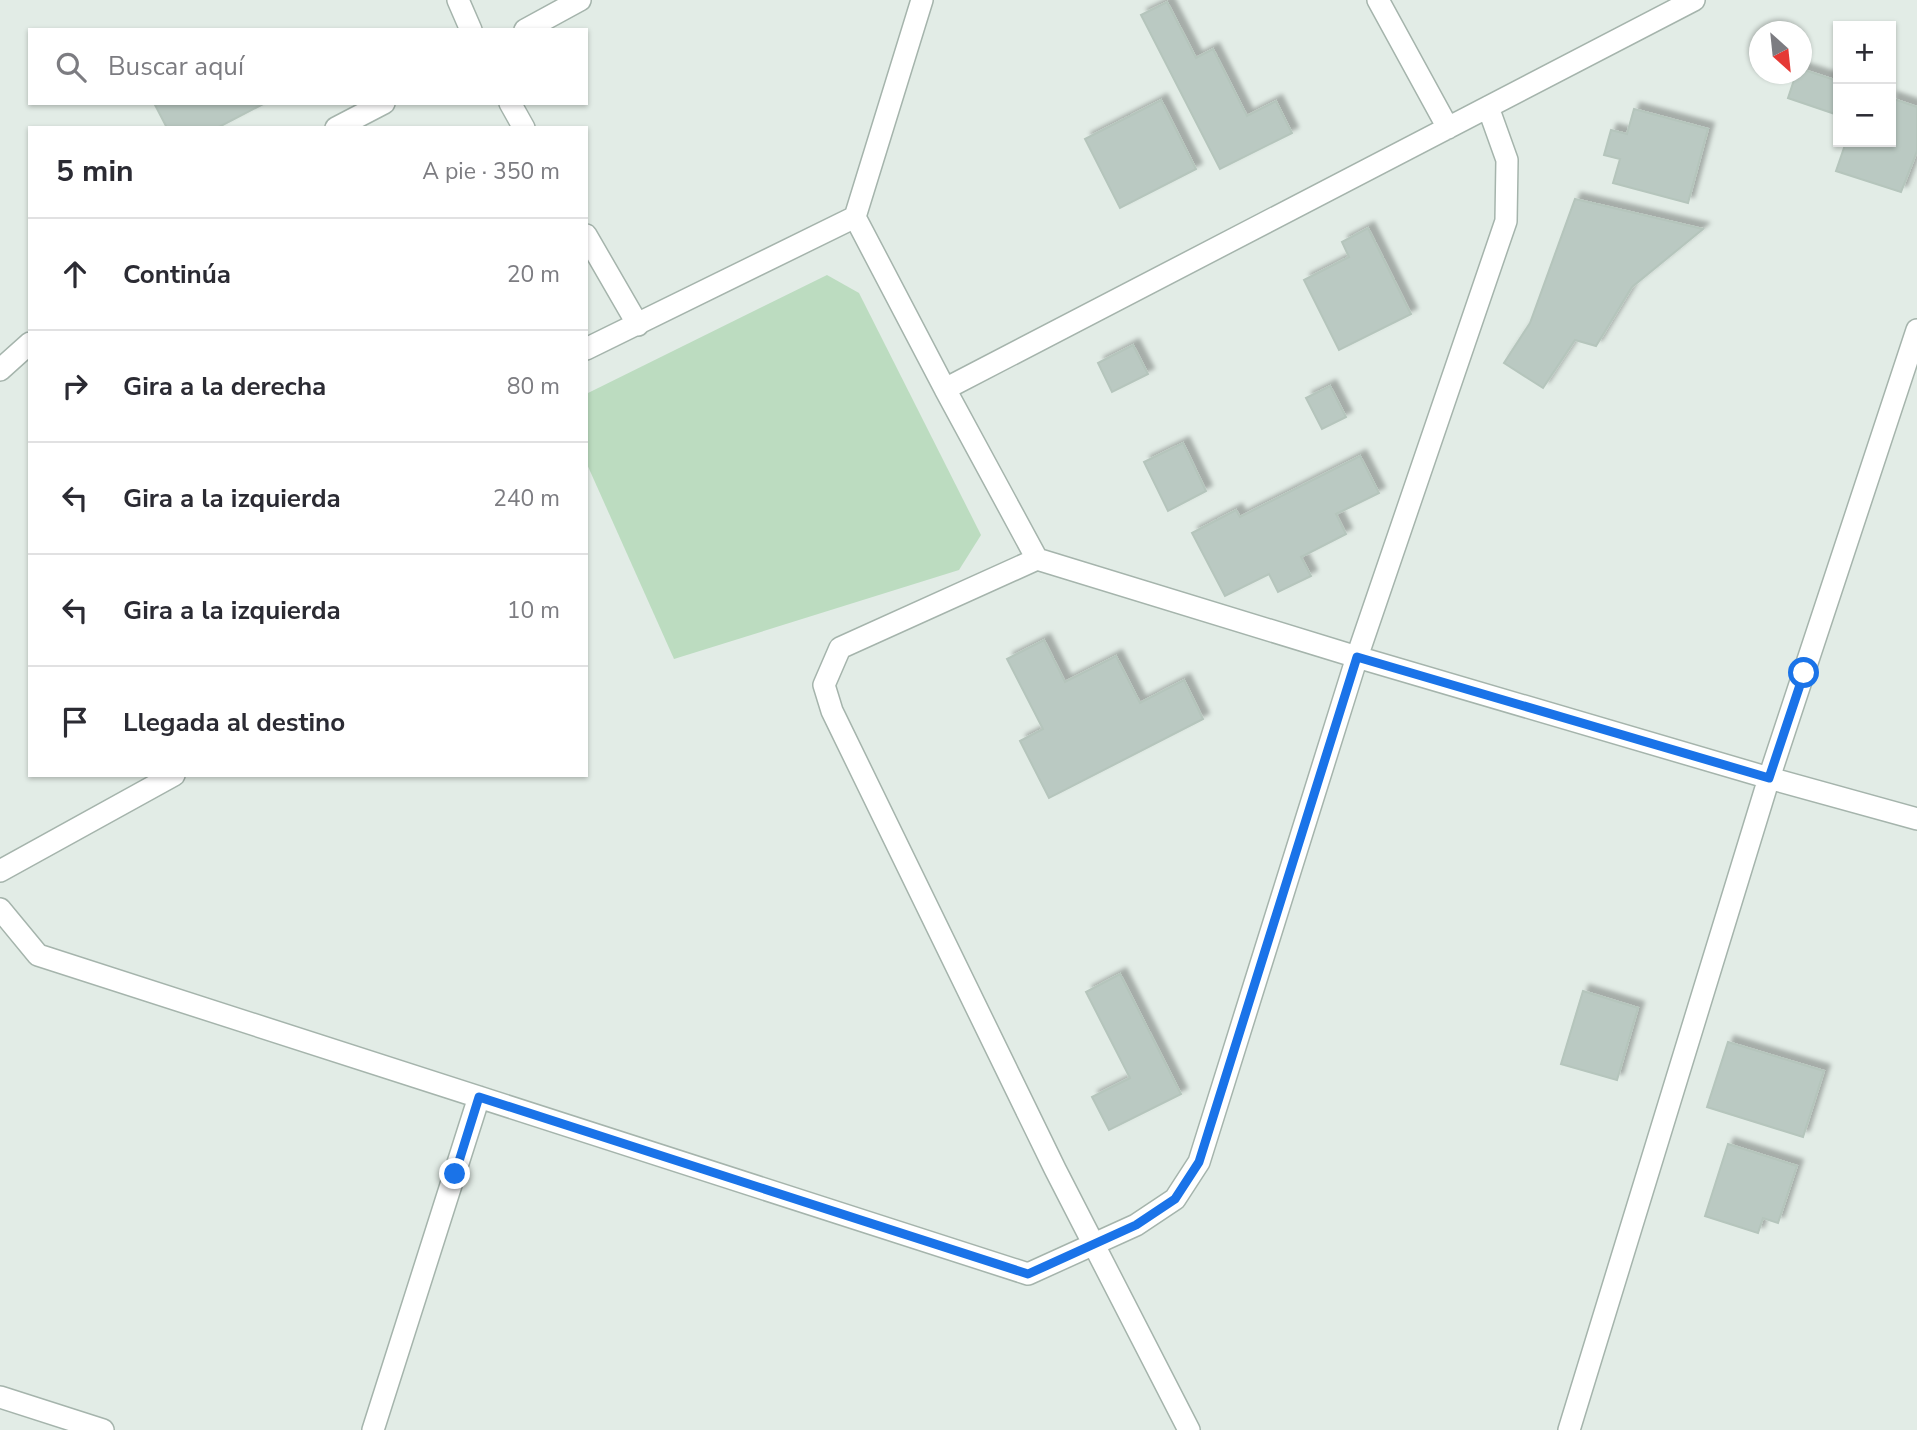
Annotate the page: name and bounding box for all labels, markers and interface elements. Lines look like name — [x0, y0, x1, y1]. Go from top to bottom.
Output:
north arrow — [1749, 21, 1812, 84]
map controls — [1833, 21, 1896, 147]
button: + — [1833, 21, 1896, 84]
search box — [28, 28, 588, 105]
icon: search — [52, 48, 90, 86]
text: Buscar aquí — [108, 49, 244, 84]
button: − — [1833, 84, 1896, 147]
text: 5 min — [56, 151, 134, 192]
text: A pie · 350 m — [422, 156, 560, 187]
icon: ahead — [56, 255, 94, 293]
text: Continúa — [123, 257, 231, 292]
text: 20 m — [507, 259, 560, 290]
icon: right — [56, 367, 94, 405]
text: Gira a la derecha — [123, 369, 326, 404]
text: 80 m — [507, 371, 560, 402]
icon: left — [56, 479, 94, 517]
text: Gira a la izquierda — [123, 481, 341, 516]
text: 240 m — [493, 483, 560, 514]
icon: left — [56, 591, 94, 629]
text: Gira a la izquierda — [123, 593, 341, 628]
text: 10 m — [507, 595, 560, 626]
route start — [1788, 657, 1819, 688]
icon: arrive — [56, 703, 94, 741]
text: Llegada al destino — [123, 705, 345, 740]
route end — [439, 1158, 470, 1189]

